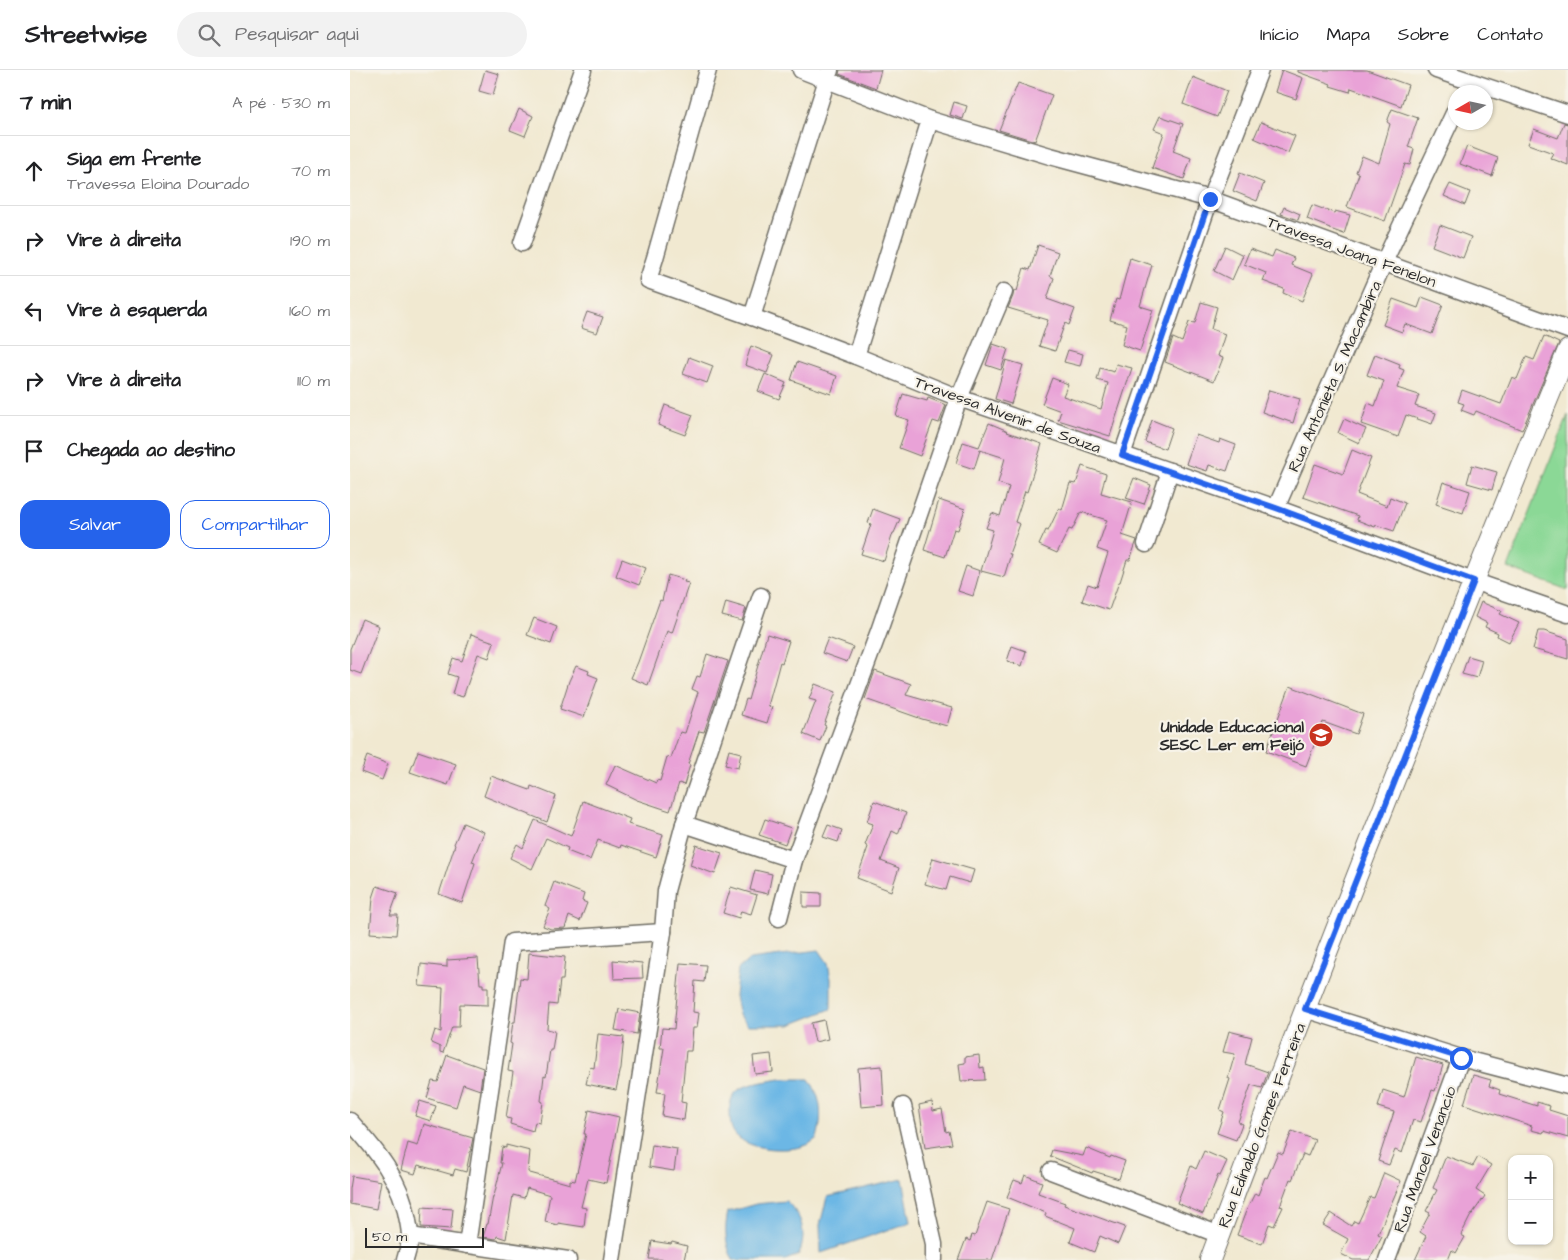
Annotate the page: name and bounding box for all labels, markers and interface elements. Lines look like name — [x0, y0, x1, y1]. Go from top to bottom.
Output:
search box — [177, 12, 527, 57]
text: Streetwise — [25, 18, 147, 52]
icon: search — [195, 21, 223, 49]
text: Pesquisar aqui — [235, 21, 359, 48]
text: Início — [1260, 22, 1299, 47]
text: Mapa — [1327, 22, 1370, 47]
text: Sobre — [1398, 22, 1449, 47]
text: Contato — [1477, 22, 1543, 47]
north arrow — [1448, 85, 1493, 130]
text: 7 min — [20, 88, 71, 117]
text: A pé · 530 m — [232, 92, 330, 114]
text: Siga em frente — [67, 146, 201, 173]
icon: ahead — [20, 157, 48, 185]
text: 70 m — [291, 160, 330, 182]
text: Travessa Eloina Dourado — [67, 173, 249, 195]
route end — [1199, 188, 1222, 211]
street label: Travessa Joana Fenelon — [1264, 211, 1439, 293]
icon: right — [20, 227, 48, 255]
text: Vire à direita — [67, 227, 181, 254]
text: 190 m — [290, 230, 330, 252]
street label: Rua Antonieta S. Macambira — [1283, 277, 1387, 476]
icon: left — [20, 297, 48, 325]
text: Vire à esquerda — [67, 297, 207, 324]
text: 160 m — [289, 300, 330, 322]
icon: right — [20, 367, 48, 395]
text: Vire à direita — [67, 367, 181, 394]
text: 110 m — [297, 370, 330, 392]
street label: Travessa Alvenir de Souza — [912, 371, 1104, 459]
icon: arrive — [20, 437, 48, 465]
text: Chegada ao destino — [67, 437, 235, 464]
button: Salvar — [20, 500, 170, 549]
button: Compartilhar — [180, 500, 330, 549]
place label: Unidade Educacional SESC Ler em Feijó — [1159, 716, 1305, 756]
school or university icon: Unidade Educacional SESC Ler em Feijó — [1308, 722, 1334, 748]
street label: Rua Edinaldo Gomes Ferreira — [1213, 1020, 1311, 1231]
route start — [1450, 1047, 1473, 1070]
street label: Rua Manoel Venancio — [1388, 1083, 1462, 1236]
map controls — [1508, 1155, 1553, 1245]
button: + — [1508, 1155, 1553, 1200]
button: − — [1508, 1200, 1553, 1245]
scale bar — [365, 1225, 484, 1248]
text: 50 m — [372, 1227, 407, 1247]

